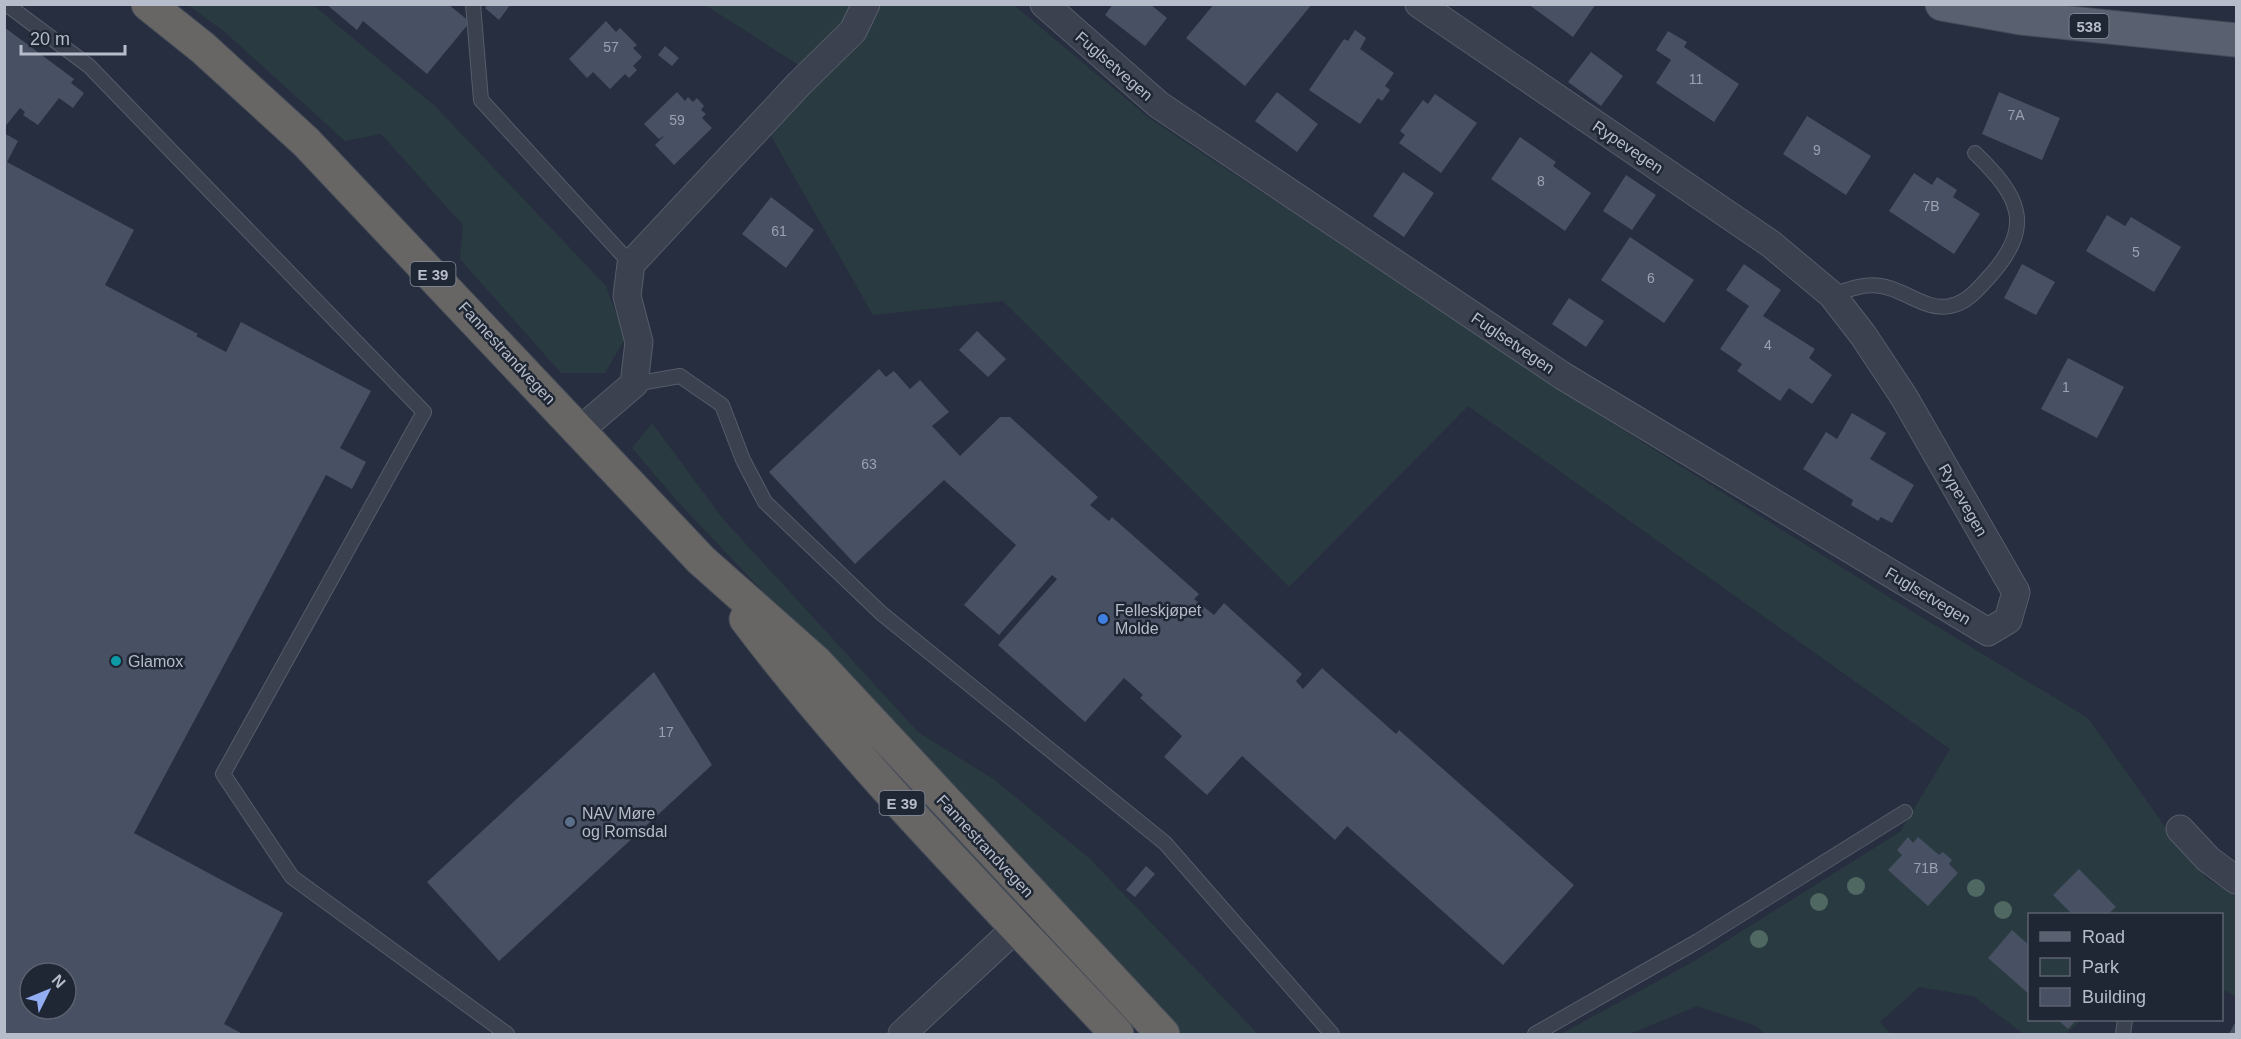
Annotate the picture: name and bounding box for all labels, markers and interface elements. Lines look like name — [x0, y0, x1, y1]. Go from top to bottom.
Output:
road number: 538 — [2070, 14, 2108, 38]
scale bar — [21, 18, 124, 56]
street label: Fuglsetvegen — [1072, 28, 1156, 104]
text: 20 m — [30, 29, 70, 49]
house number: 57 — [603, 39, 619, 55]
house number: 11 — [1689, 71, 1703, 87]
house number: 7A — [2007, 107, 2025, 123]
house number: 59 — [669, 112, 685, 128]
street label: Rypevegen — [1590, 117, 1666, 177]
house number: 9 — [1813, 142, 1821, 158]
house number: 8 — [1537, 173, 1545, 189]
house number: 7B — [1922, 198, 1940, 214]
house number: 61 — [771, 223, 787, 239]
house number: 5 — [2132, 244, 2140, 260]
road number: E 39 — [410, 262, 456, 286]
house number: 6 — [1647, 270, 1655, 286]
street label: Fannestrandvegen — [455, 298, 559, 408]
street label: Fuglsetvegen — [1468, 309, 1558, 377]
house number: 4 — [1764, 337, 1772, 353]
house number: 1 — [2062, 379, 2070, 395]
house number: 63 — [861, 456, 877, 472]
street label: Rypevegen — [1935, 461, 1991, 539]
street label: Fuglsetvegen — [1882, 564, 1974, 628]
place label: Felleskjøpet Molde — [1115, 602, 1202, 637]
marker: Felleskjøpet Molde — [1096, 612, 1110, 626]
place label: Glamox — [128, 653, 183, 670]
marker: Glamox — [109, 654, 123, 668]
house number: 17 — [658, 724, 674, 740]
road number: E 39 — [880, 791, 924, 815]
street label: Fannestrandvegen — [933, 791, 1037, 901]
place label: NAV Møre og Romsdal — [582, 805, 667, 840]
marker: NAV Møre og Romsdal — [563, 815, 577, 829]
house number: 71B — [1914, 860, 1938, 876]
legend — [2028, 913, 2223, 1021]
text: Road — [2082, 927, 2125, 947]
text: Park — [2082, 957, 2120, 977]
north arrow — [18, 961, 78, 1021]
text: N — [48, 971, 69, 991]
text: Building — [2082, 987, 2146, 1007]

